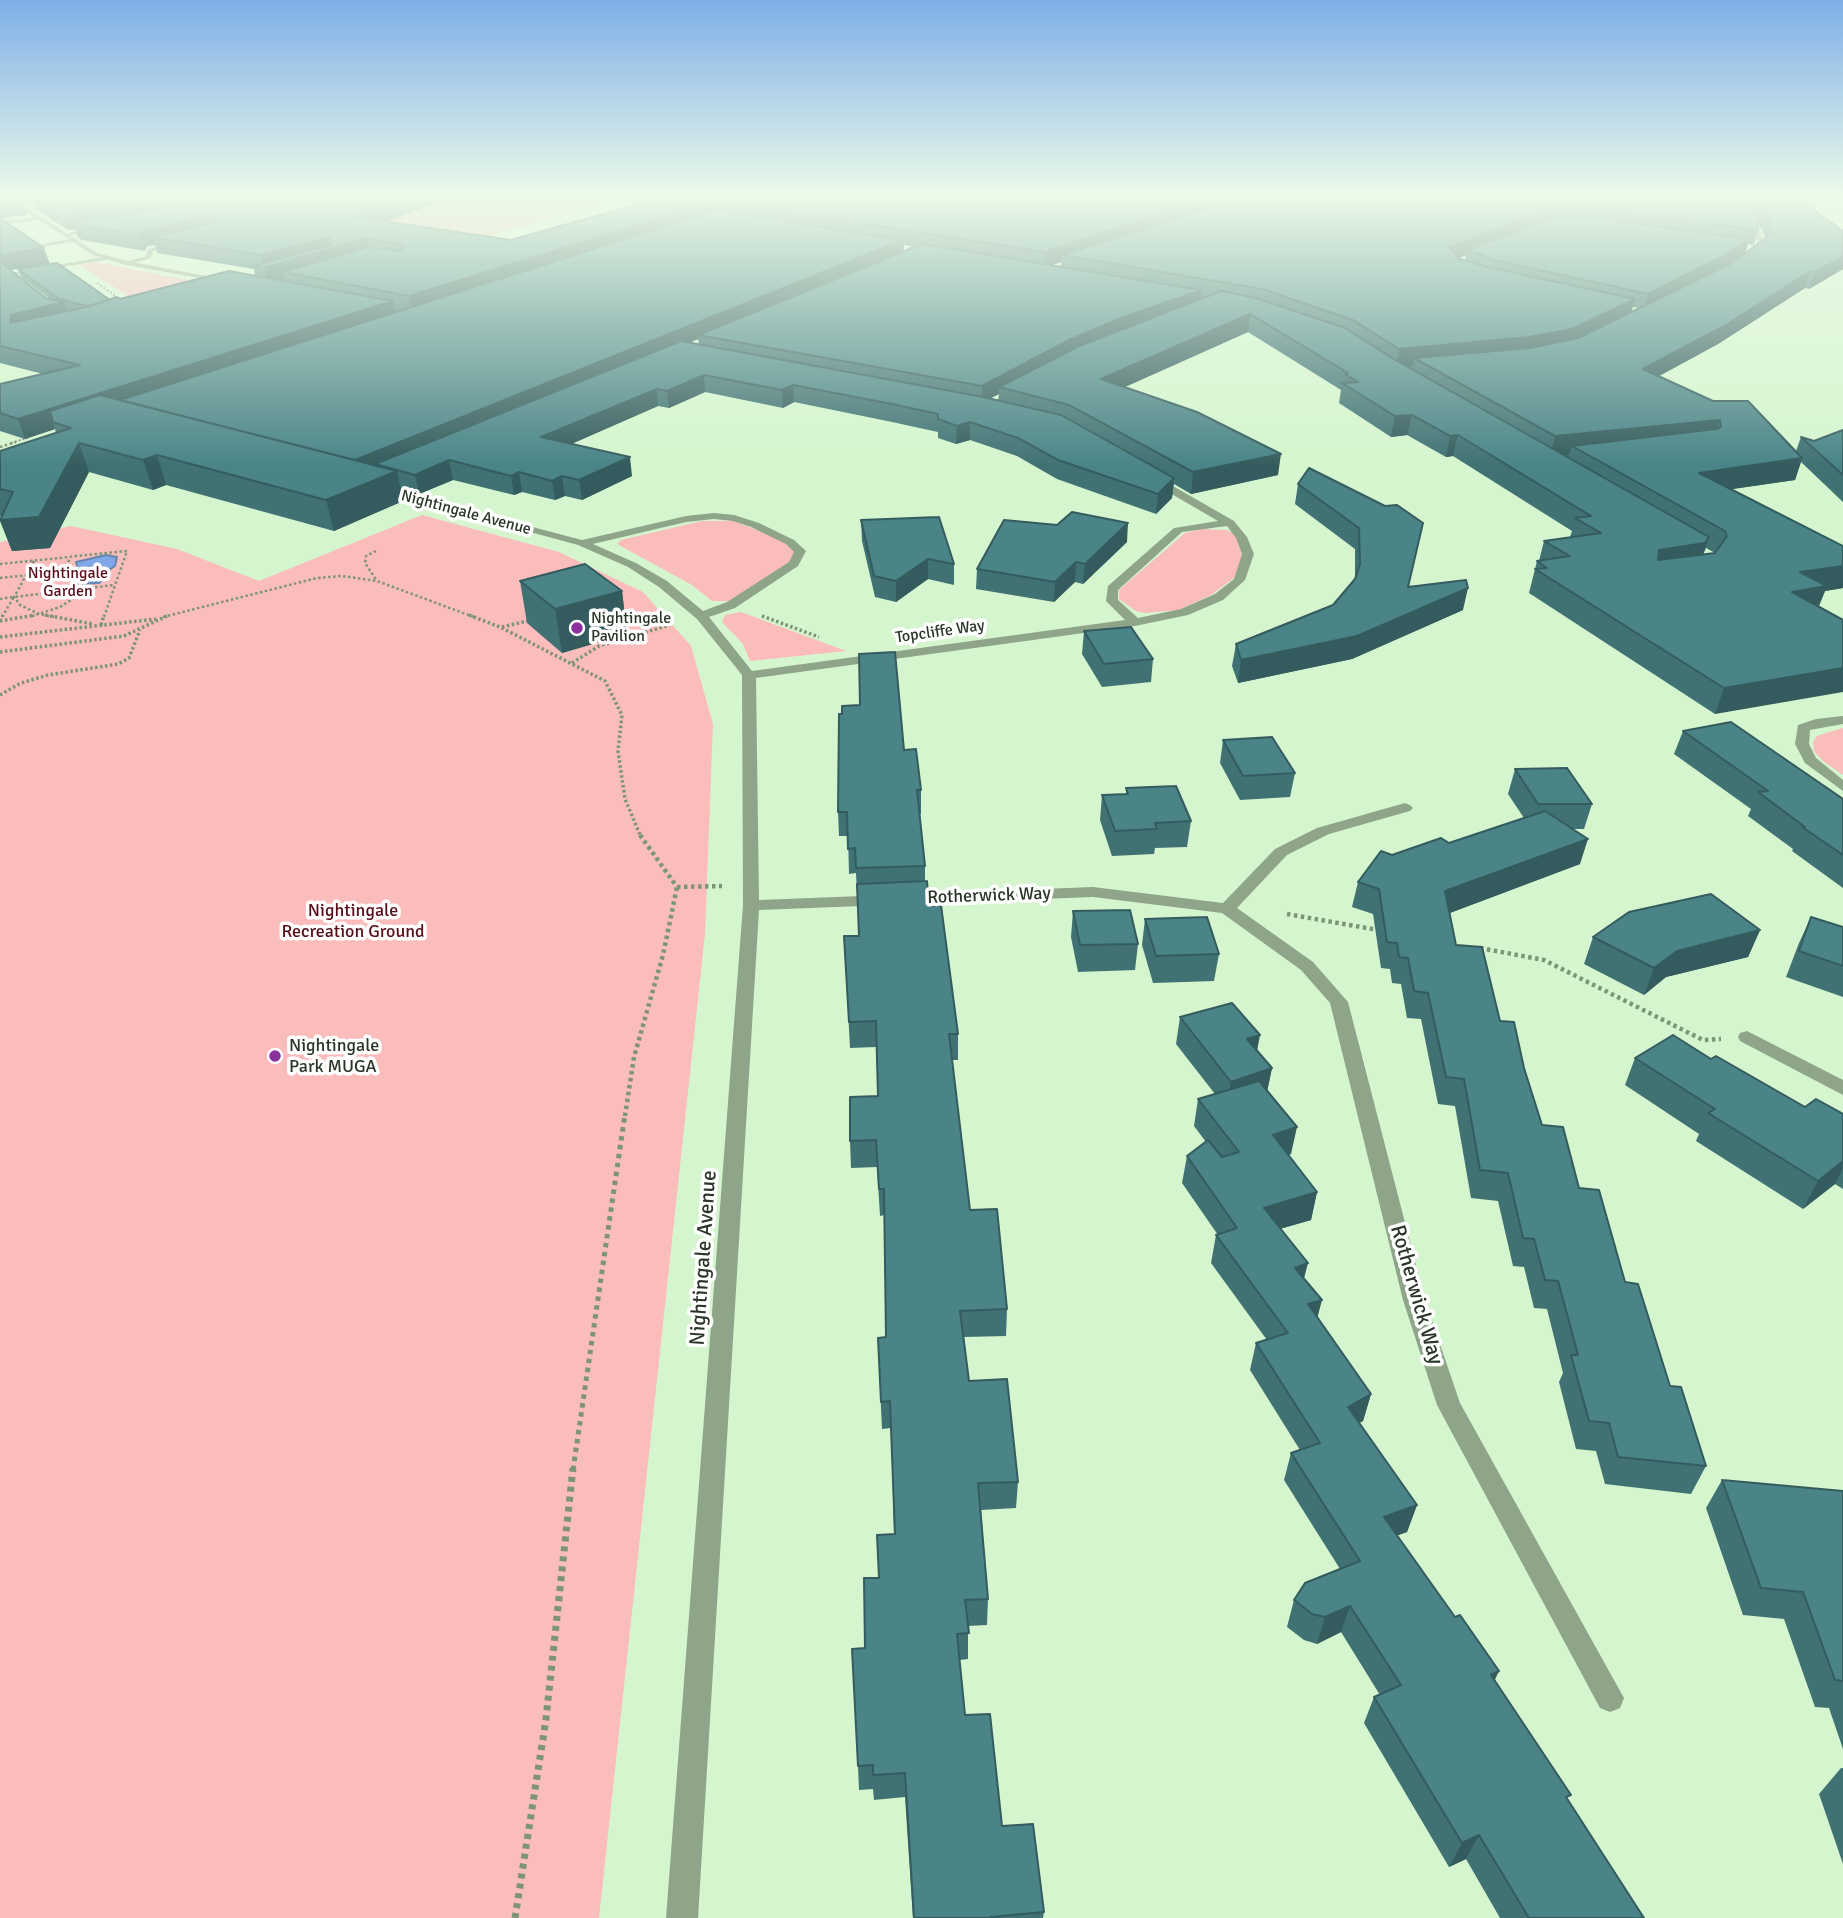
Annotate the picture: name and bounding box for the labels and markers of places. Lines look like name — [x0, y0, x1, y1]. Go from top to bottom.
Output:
place label: Nightingale Pavilion — [591, 609, 671, 647]
marker: Nightingale Pavilion — [569, 620, 585, 636]
place label: Nightingale Park MUGA — [289, 1035, 379, 1078]
marker: Nightingale Park MUGA — [267, 1048, 283, 1064]

